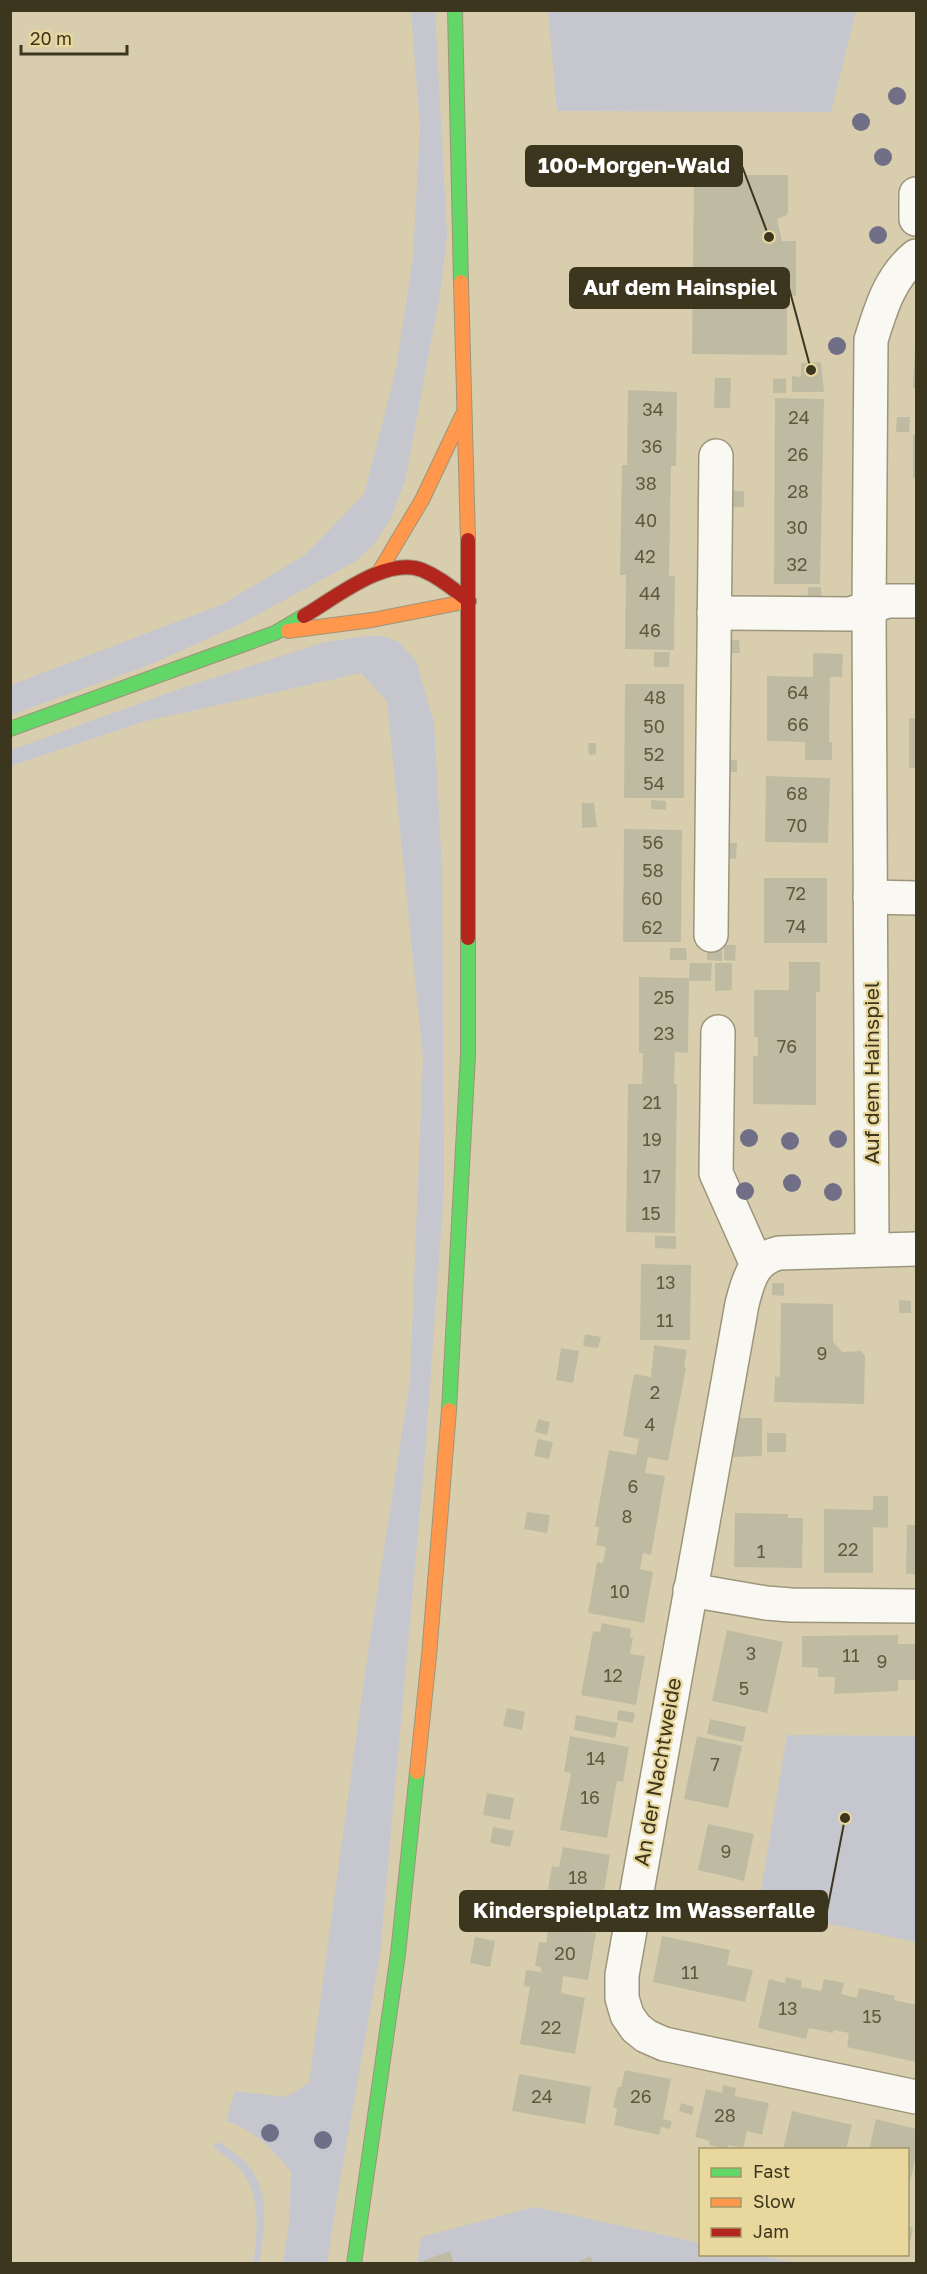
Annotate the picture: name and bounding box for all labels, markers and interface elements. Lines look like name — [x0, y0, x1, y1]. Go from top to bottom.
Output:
scale bar — [21, 18, 128, 56]
text: 20 m — [30, 27, 72, 49]
callout: 100-Morgen-Wald — [526, 146, 742, 186]
text: 100-Morgen-Wald — [538, 151, 730, 178]
callout: Auf dem Hainspiel — [570, 268, 789, 308]
text: Auf dem Hainspiel — [583, 273, 777, 300]
house number: 34 — [642, 398, 664, 420]
house number: 24 — [788, 406, 810, 428]
house number: 36 — [641, 435, 663, 457]
house number: 26 — [787, 443, 809, 465]
house number: 38 — [635, 472, 657, 494]
house number: 28 — [787, 480, 809, 502]
house number: 40 — [635, 509, 657, 531]
house number: 30 — [786, 516, 808, 538]
house number: 42 — [634, 545, 656, 567]
house number: 32 — [787, 553, 807, 575]
house number: 44 — [639, 582, 661, 604]
house number: 46 — [639, 619, 661, 641]
house number: 64 — [787, 681, 809, 703]
house number: 48 — [644, 686, 666, 708]
house number: 66 — [787, 713, 809, 735]
house number: 50 — [643, 715, 665, 737]
house number: 52 — [644, 743, 664, 765]
house number: 54 — [643, 772, 665, 794]
house number: 68 — [786, 782, 808, 804]
house number: 70 — [787, 814, 807, 836]
house number: 56 — [642, 831, 664, 853]
house number: 58 — [642, 859, 664, 881]
house number: 72 — [786, 882, 806, 904]
house number: 60 — [641, 887, 663, 909]
house number: 74 — [786, 915, 806, 937]
house number: 62 — [641, 916, 663, 938]
street label: Auf dem Hainspiel — [858, 981, 884, 1165]
house number: 25 — [654, 986, 674, 1008]
house number: 23 — [654, 1022, 674, 1044]
house number: 76 — [777, 1035, 797, 1057]
house number: 21 — [642, 1091, 662, 1113]
house number: 19 — [642, 1128, 662, 1150]
house number: 17 — [643, 1165, 661, 1187]
house number: 15 — [641, 1202, 661, 1224]
house number: 13 — [656, 1271, 676, 1293]
house number: 11 — [656, 1309, 674, 1331]
house number: 9 — [817, 1342, 827, 1364]
house number: 2 — [650, 1381, 660, 1403]
house number: 4 — [645, 1413, 656, 1435]
house number: 6 — [628, 1475, 638, 1497]
house number: 8 — [622, 1505, 632, 1527]
house number: 22 — [838, 1538, 858, 1560]
house number: 1 — [757, 1540, 766, 1562]
house number: 10 — [610, 1580, 630, 1602]
house number: 3 — [746, 1642, 756, 1664]
house number: 11 — [842, 1644, 860, 1666]
house number: 9 — [877, 1650, 887, 1672]
house number: 12 — [603, 1664, 623, 1686]
street label: An der Nachtweide — [628, 1675, 686, 1868]
house number: 5 — [739, 1677, 749, 1699]
house number: 14 — [586, 1747, 606, 1769]
house number: 7 — [710, 1753, 720, 1775]
house number: 16 — [580, 1786, 600, 1808]
house number: 9 — [721, 1840, 731, 1862]
house number: 18 — [568, 1866, 588, 1888]
callout: Kinderspielplatz Im Wasserfalle — [460, 1891, 827, 1931]
text: Kinderspielplatz Im Wasserfalle — [473, 1896, 815, 1923]
house number: 20 — [554, 1942, 576, 1964]
house number: 11 — [681, 1961, 699, 1983]
house number: 13 — [778, 1997, 798, 2019]
house number: 15 — [862, 2005, 882, 2027]
house number: 22 — [541, 2016, 561, 2038]
house number: 24 — [531, 2085, 553, 2107]
house number: 26 — [630, 2085, 652, 2107]
house number: 28 — [714, 2104, 736, 2126]
legend — [699, 2148, 909, 2256]
text: Fast — [753, 2160, 790, 2182]
text: Slow — [753, 2190, 796, 2212]
text: Jam — [753, 2220, 789, 2242]

